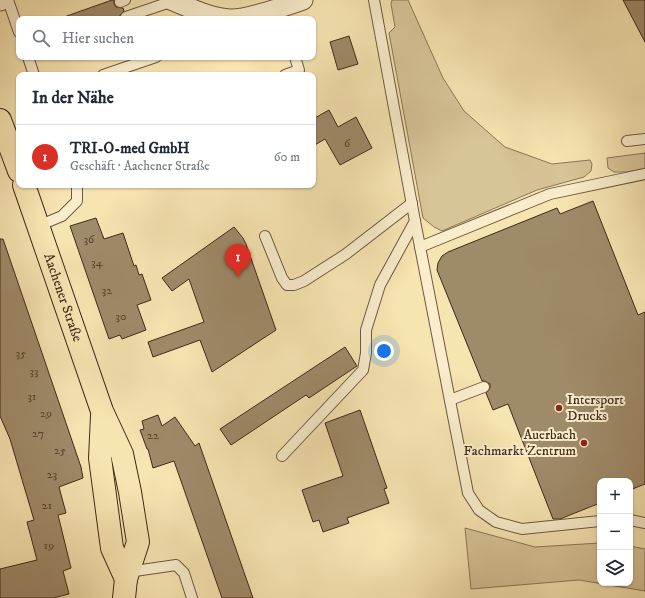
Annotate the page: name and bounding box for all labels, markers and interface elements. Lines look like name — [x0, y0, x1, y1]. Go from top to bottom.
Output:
search box — [16, 16, 316, 60]
icon: search — [30, 27, 52, 49]
text: Hier suchen — [62, 29, 134, 48]
text: In der Nähe — [32, 87, 114, 109]
house number: 6 — [344, 136, 351, 151]
text: TRI-O-med GmbH — [70, 139, 190, 158]
text: 1 — [43, 149, 47, 165]
text: 60 m — [274, 149, 300, 165]
text: Geschäft · Aachener Straße — [70, 158, 210, 174]
house number: 36 — [84, 232, 95, 247]
pin: 1 — [225, 244, 251, 277]
street label: Aachener Straße — [39, 251, 87, 344]
house number: 34 — [91, 255, 104, 270]
house number: 32 — [102, 283, 112, 298]
house number: 30 — [116, 309, 126, 324]
your location — [374, 341, 394, 361]
house number: 35 — [16, 346, 26, 361]
house number: 33 — [30, 364, 38, 379]
house number: 31 — [28, 389, 36, 404]
place label: Intersport Drucks — [567, 391, 624, 425]
marker: Intersport Drucks — [554, 403, 564, 413]
house number: 29 — [40, 406, 52, 421]
house number: 27 — [32, 426, 44, 441]
place label: Auerbach Fachmarkt Zentrum — [464, 426, 577, 460]
house number: 22 — [147, 428, 159, 443]
marker: Auerbach Fachmarkt Zentrum — [579, 438, 589, 448]
house number: 25 — [54, 443, 66, 458]
house number: 23 — [47, 467, 57, 482]
map controls — [597, 478, 633, 586]
button: + — [597, 478, 633, 514]
house number: 21 — [42, 498, 52, 513]
button: − — [597, 514, 633, 550]
house number: 19 — [44, 538, 54, 553]
button: layers — [597, 550, 633, 586]

